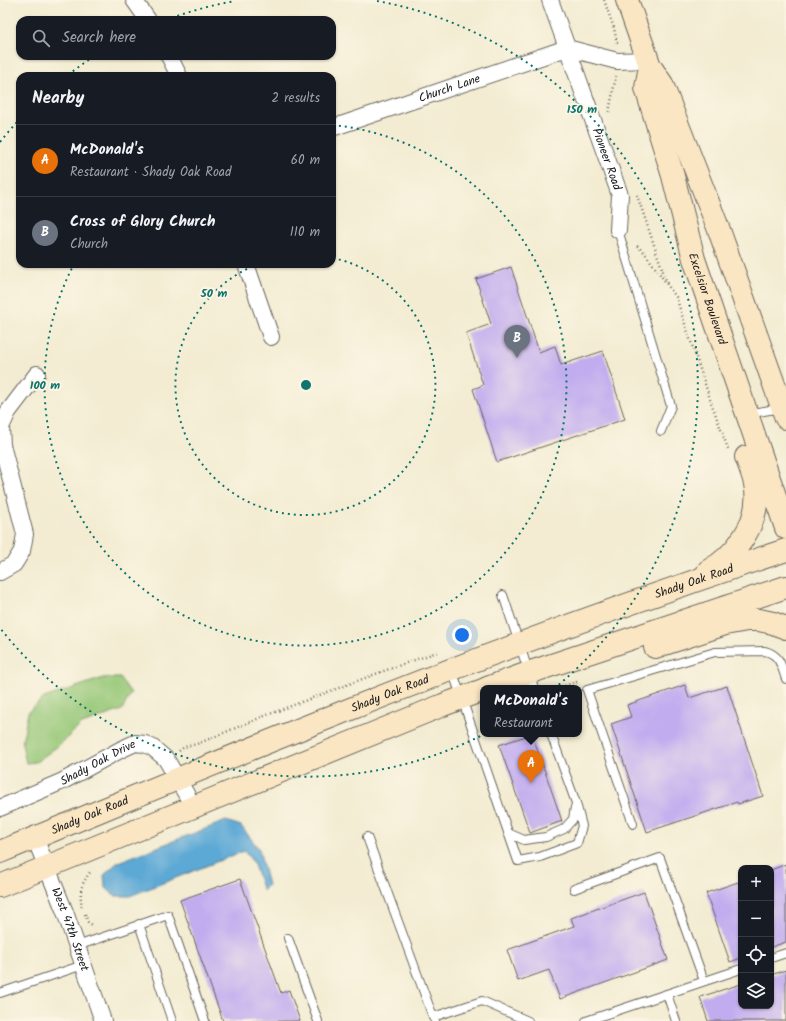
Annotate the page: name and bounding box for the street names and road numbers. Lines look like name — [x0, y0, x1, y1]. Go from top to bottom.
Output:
street label: Church Lane — [416, 69, 483, 107]
street label: Pioneer Road — [587, 125, 627, 194]
street label: Excelsior Boulevard — [683, 251, 732, 348]
street label: Shady Oak Road — [652, 559, 737, 604]
street label: Shady Oak Road — [348, 669, 433, 717]
street label: Shady Oak Drive — [56, 734, 139, 790]
street label: Shady Oak Road — [48, 790, 132, 840]
street label: West 47th Street — [46, 884, 95, 974]

